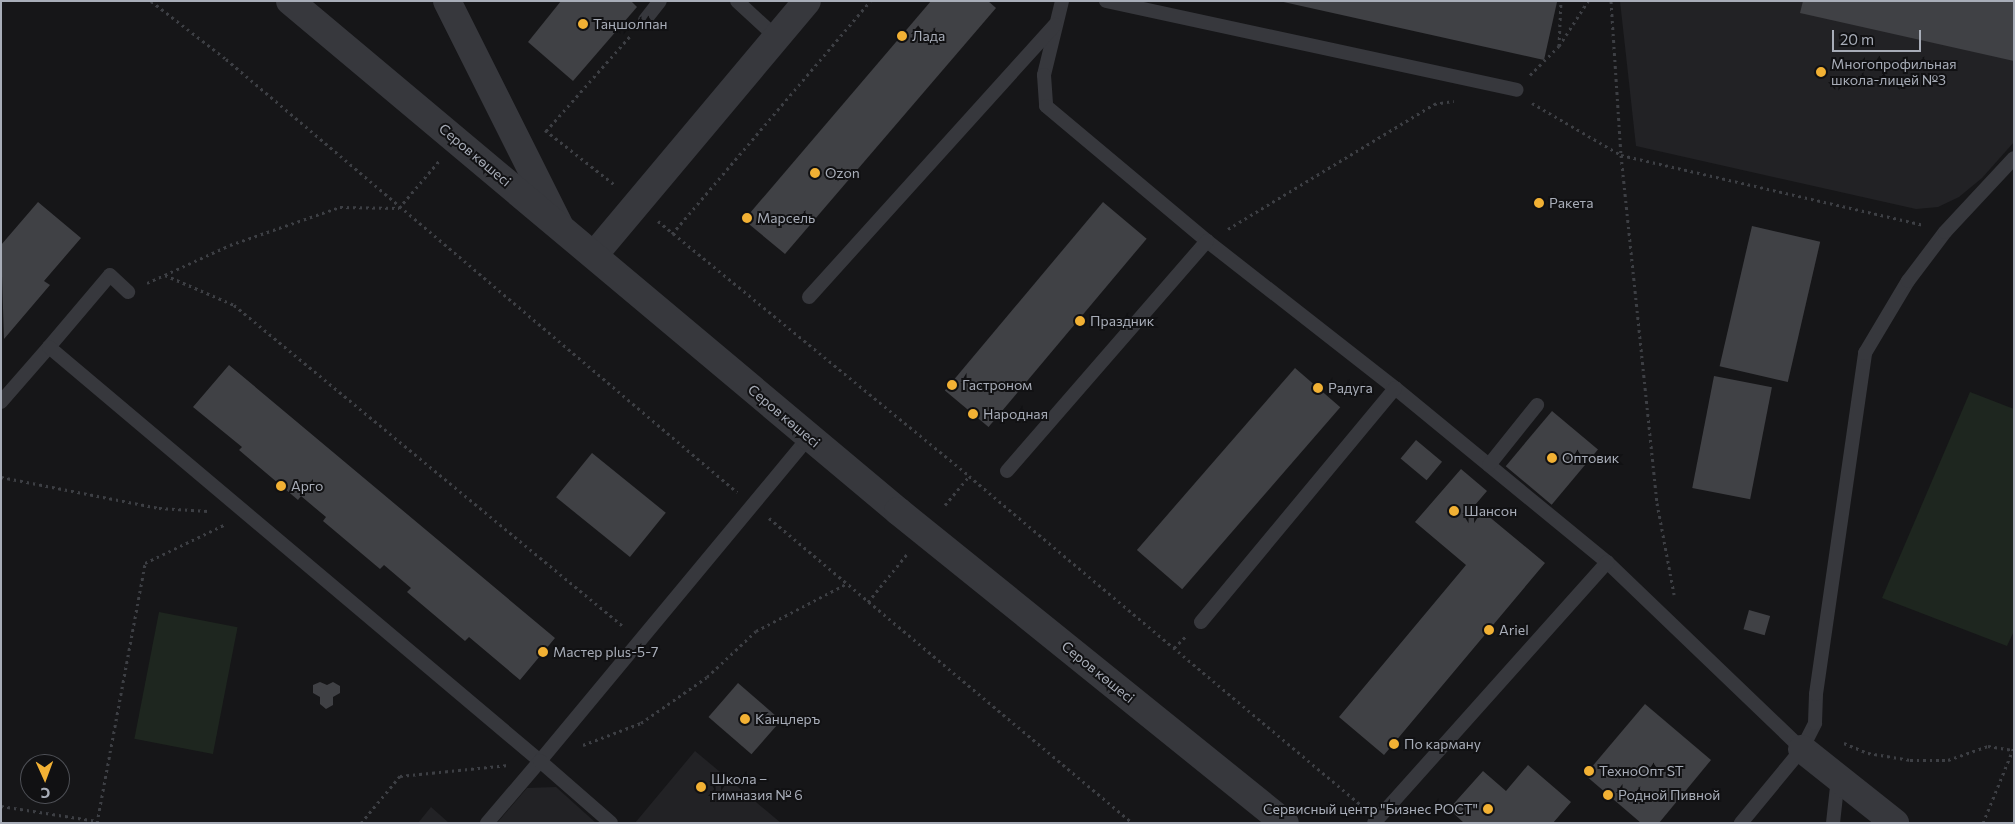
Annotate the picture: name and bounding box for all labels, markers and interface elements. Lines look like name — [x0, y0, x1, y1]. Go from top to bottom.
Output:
place label: Таңшолпан — [593, 16, 667, 32]
marker: Таңшолпан — [577, 18, 589, 30]
scale bar — [1835, 20, 1924, 52]
place label: Лада — [912, 28, 945, 44]
marker: Лада — [896, 30, 908, 42]
text: 20 m — [1840, 30, 1874, 48]
place label: Многопрофильная школа-лицей №3 — [1831, 56, 1957, 88]
marker: Многопрофильная школа-лицей №3 — [1815, 66, 1827, 78]
street label: Серов көшесі — [436, 120, 514, 190]
place label: Ozon — [825, 165, 860, 181]
marker: Ozon — [809, 167, 821, 179]
place label: Ракета — [1549, 195, 1593, 211]
marker: Ракета — [1533, 197, 1545, 209]
place label: Марсель — [757, 210, 815, 226]
marker: Марсель — [741, 212, 753, 224]
place label: Праздник — [1090, 313, 1154, 329]
marker: Праздник — [1074, 315, 1086, 327]
place label: Гастроном — [962, 377, 1032, 393]
marker: Гастроном — [946, 379, 958, 391]
place label: Радуга — [1328, 380, 1373, 396]
street label: Серов көшесі — [745, 381, 823, 451]
marker: Радуга — [1312, 382, 1324, 394]
place label: Народная — [983, 406, 1048, 422]
marker: Народная — [967, 408, 979, 420]
place label: Оптовик — [1562, 450, 1619, 466]
marker: Оптовик — [1546, 452, 1558, 464]
place label: Арго — [291, 478, 323, 494]
marker: Арго — [275, 480, 287, 492]
place label: Шансон — [1464, 503, 1517, 519]
marker: Шансон — [1448, 505, 1460, 517]
place label: Ariel — [1499, 622, 1529, 638]
marker: Ariel — [1483, 624, 1495, 636]
street label: Серов көшесі — [1058, 638, 1138, 706]
place label: Мастер plus-5-7 — [553, 644, 658, 660]
marker: Мастер plus-5-7 — [537, 646, 549, 658]
place label: Канцлеръ — [755, 711, 820, 727]
marker: Канцлеръ — [739, 713, 751, 725]
place label: По карману — [1404, 736, 1481, 752]
marker: По карману — [1388, 738, 1400, 750]
north arrow — [20, 754, 70, 804]
place label: ТехноОпт ST — [1599, 763, 1684, 779]
marker: ТехноОпт ST — [1583, 765, 1595, 777]
place label: Школа – гимназия № 6 — [711, 771, 803, 804]
marker: Школа – гимназия № 6 — [695, 781, 707, 793]
text: С — [40, 785, 51, 802]
place label: Родной Пивной — [1618, 787, 1720, 803]
marker: Родной Пивной — [1602, 789, 1614, 801]
place label: Сервисный центр "Бизнес РОСТ" — [1263, 801, 1478, 817]
marker: Сервисный центр "Бизнес РОСТ" — [1482, 803, 1494, 815]

